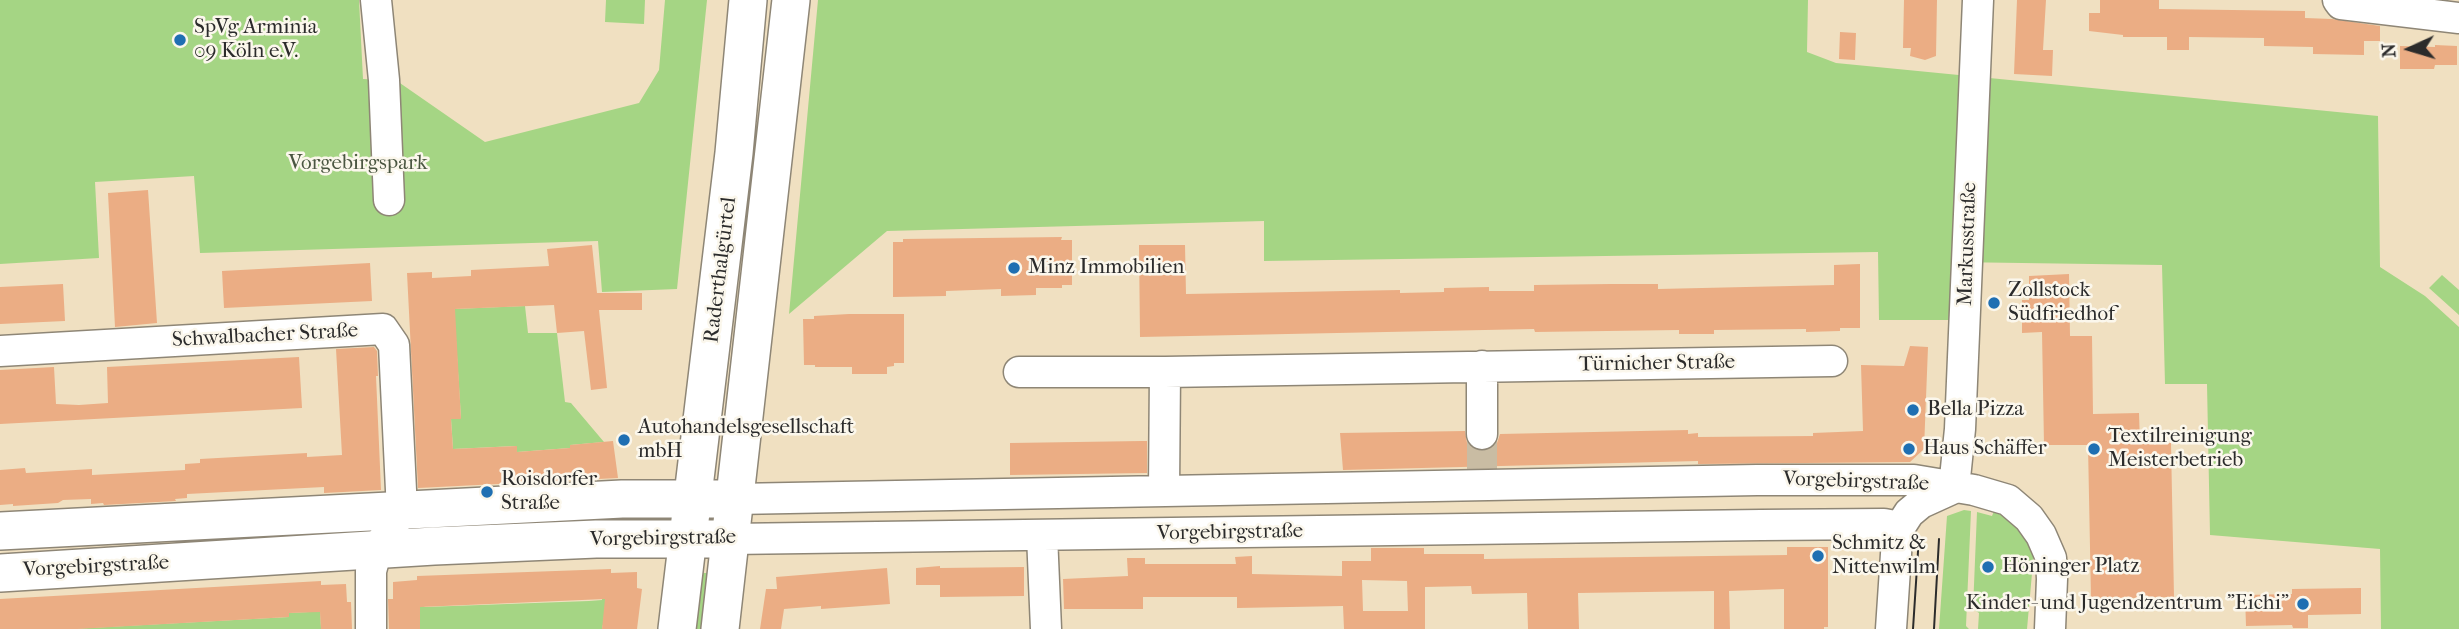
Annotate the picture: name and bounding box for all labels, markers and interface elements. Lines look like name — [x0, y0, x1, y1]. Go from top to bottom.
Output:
north arrow — [2375, 14, 2445, 84]
place label: SpVg Arminia 09 Köln e.V. — [194, 15, 317, 65]
marker: SpVg Arminia 09 Köln e.V. — [172, 32, 188, 48]
text: N — [2378, 43, 2401, 58]
park label: Vorgebirgspark — [289, 151, 427, 177]
street label: Markusstraße — [1953, 182, 1983, 306]
street label: Raderthalgürtel — [700, 196, 742, 344]
place label: Minz Immobilien — [1028, 255, 1185, 281]
marker: Minz Immobilien — [1006, 260, 1022, 276]
place label: Zollstock Südfriedhof — [2008, 278, 2115, 328]
marker: Zollstock Südfriedhof — [1986, 295, 2002, 311]
street label: Schwalbacher Straße — [171, 319, 359, 353]
street label: Türnicher Straße — [1579, 350, 1735, 378]
place label: Bella Pizza — [1927, 397, 2024, 423]
marker: Bella Pizza — [1905, 402, 1921, 418]
place label: Autohandelsgesellschaft mbH — [638, 415, 854, 465]
place label: Textilreinigung Meisterbetrieb — [2108, 424, 2252, 474]
marker: Autohandelsgesellschaft mbH — [616, 432, 632, 448]
place label: Haus Schäffer — [1923, 436, 2047, 462]
marker: Haus Schäffer — [1901, 441, 1917, 457]
marker: Textilreinigung Meisterbetrieb — [2086, 441, 2102, 457]
place label: Roisdorfer Straße — [501, 467, 597, 517]
street label: Vorgebirgstraße — [1782, 467, 1930, 497]
marker: Roisdorfer Straße — [479, 484, 495, 500]
street label: Vorgebirgstraße — [1157, 519, 1303, 547]
street label: Vorgebirgstraße — [590, 525, 736, 553]
place label: Schmitz & Nittenwilm — [1832, 531, 1936, 581]
marker: Schmitz & Nittenwilm — [1810, 548, 1826, 564]
street label: Vorgebirgstraße — [22, 551, 170, 583]
place label: Höninger Platz — [2002, 554, 2139, 580]
marker: Höninger Platz — [1980, 559, 1996, 575]
place label: Kinder- und Jugendzentrum "Eichi" — [1966, 591, 2289, 617]
marker: Kinder- und Jugendzentrum "Eichi" — [2295, 596, 2311, 612]

